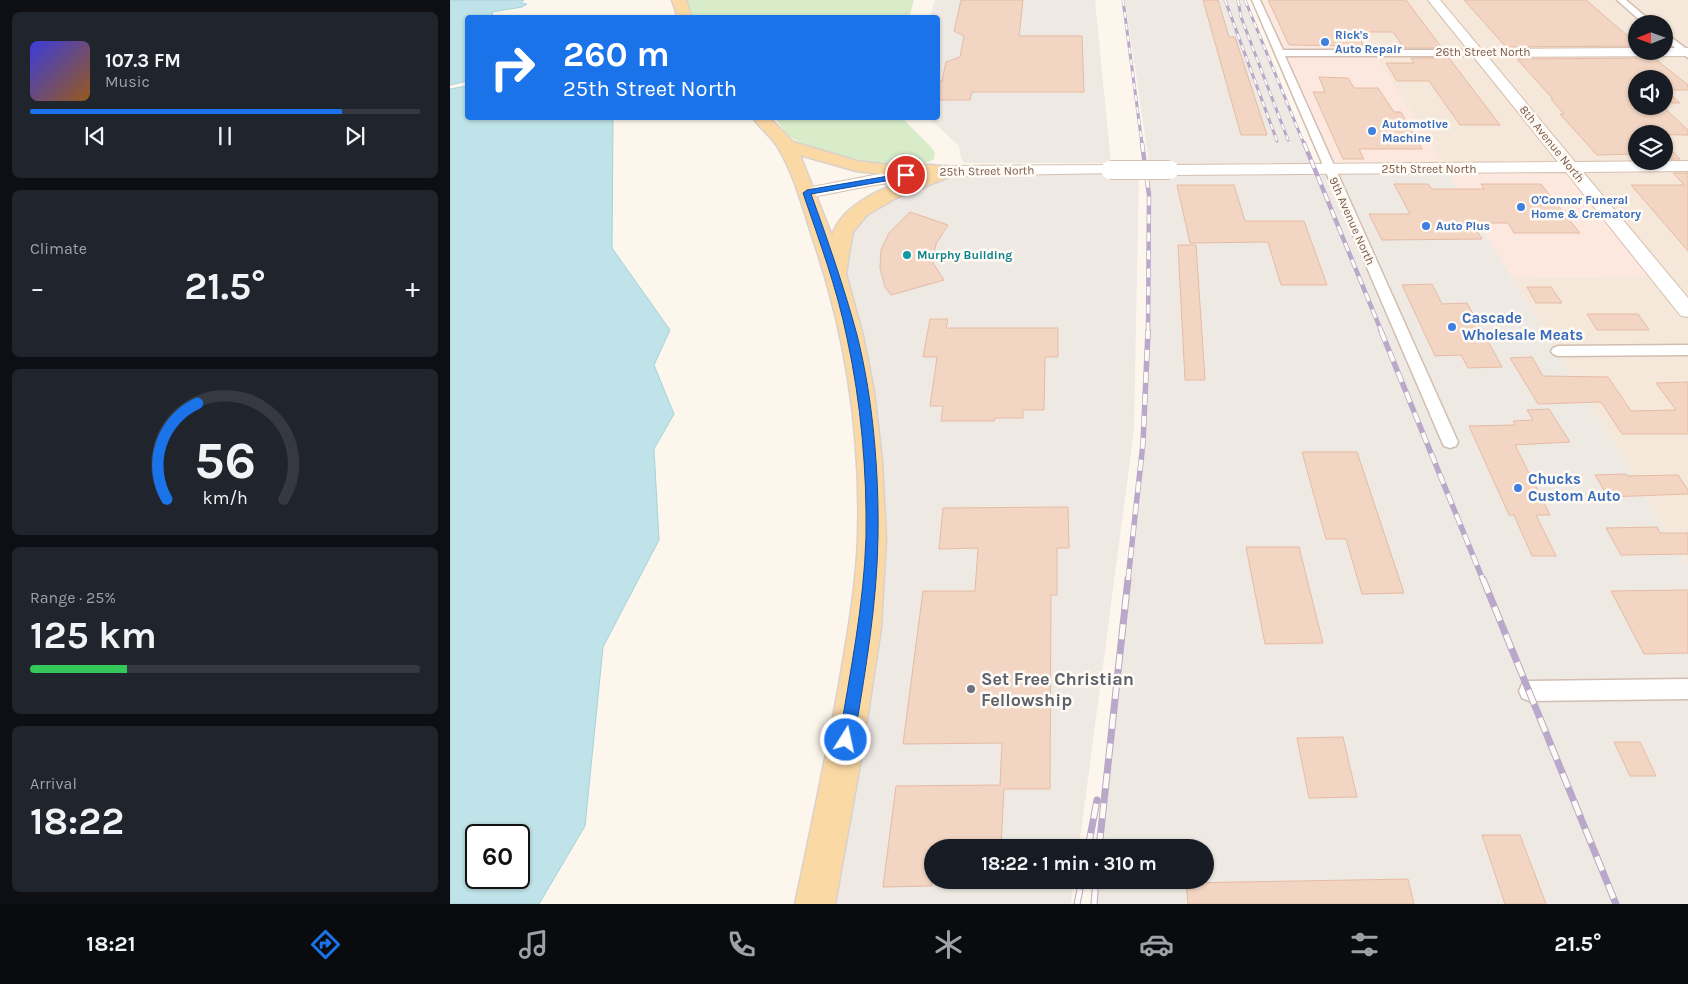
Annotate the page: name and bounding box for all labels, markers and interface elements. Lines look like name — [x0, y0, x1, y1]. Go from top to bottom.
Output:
north arrow — [1628, 15, 1672, 60]
map controls — [1628, 15, 1673, 170]
place label: Rick's Auto Repair — [1335, 28, 1402, 56]
text: 260 m — [563, 34, 670, 75]
icon: right — [480, 35, 545, 100]
marker: Rick's Auto Repair — [1319, 36, 1331, 48]
street label: 26th Street North — [1435, 45, 1531, 59]
text: 107.3 FM — [105, 50, 181, 72]
button: sound — [1628, 70, 1673, 115]
text: Music — [105, 72, 150, 91]
text: 25th Street North — [563, 76, 737, 102]
street label: 8th Avenue North — [1517, 103, 1587, 185]
place label: Automotive Machine — [1382, 117, 1448, 145]
icon: previous — [81, 122, 109, 150]
icon: pause — [211, 122, 239, 150]
icon: next — [341, 122, 369, 150]
marker: Automotive Machine — [1366, 125, 1378, 137]
button: layers — [1628, 125, 1673, 170]
pin — [885, 154, 927, 196]
icon: arrive — [892, 161, 920, 189]
street label: 25th Street North — [1382, 162, 1476, 176]
street label: 25th Street North — [939, 163, 1035, 179]
street label: 9th Avenue North — [1326, 175, 1378, 267]
place label: O'Connor Funeral Home & Crematory — [1531, 193, 1641, 221]
marker: O'Connor Funeral Home & Crematory — [1515, 201, 1527, 213]
place label: Auto Plus — [1436, 219, 1490, 233]
marker: Auto Plus — [1420, 220, 1432, 232]
text: Climate — [30, 239, 87, 258]
place label: Murphy Building — [917, 248, 1012, 262]
marker: Murphy Building — [901, 249, 913, 261]
text: 21.5° — [184, 264, 266, 309]
text: − — [30, 271, 45, 304]
text: + — [405, 271, 420, 304]
place label: Cascade Wholesale Meats — [1462, 309, 1583, 344]
marker: Cascade Wholesale Meats — [1446, 321, 1458, 333]
text: 56 — [194, 430, 256, 491]
place label: Chucks Custom Auto — [1528, 470, 1620, 505]
marker: Chucks Custom Auto — [1512, 482, 1524, 494]
text: km/h — [202, 488, 248, 509]
text: Range · 25% — [30, 588, 116, 607]
text: 125 km — [30, 613, 157, 658]
place label: Set Free Christian Fellowship — [981, 668, 1134, 711]
marker: Set Free Christian Fellowship — [965, 683, 977, 695]
position arrow — [819, 713, 871, 765]
text: Arrival — [30, 774, 77, 793]
text: 18:22 — [30, 799, 124, 844]
speed limit sign: 60 — [465, 824, 530, 889]
text: 18:22 · 1 min · 310 m — [981, 853, 1157, 875]
icon: directions — [308, 927, 343, 962]
icon: music — [516, 927, 551, 962]
icon: phone — [724, 927, 759, 962]
icon: climate — [931, 927, 966, 962]
icon: car — [1139, 927, 1174, 962]
icon: filters — [1347, 927, 1382, 962]
text: 18:21 — [86, 931, 136, 957]
text: 21.5° — [1554, 931, 1602, 957]

